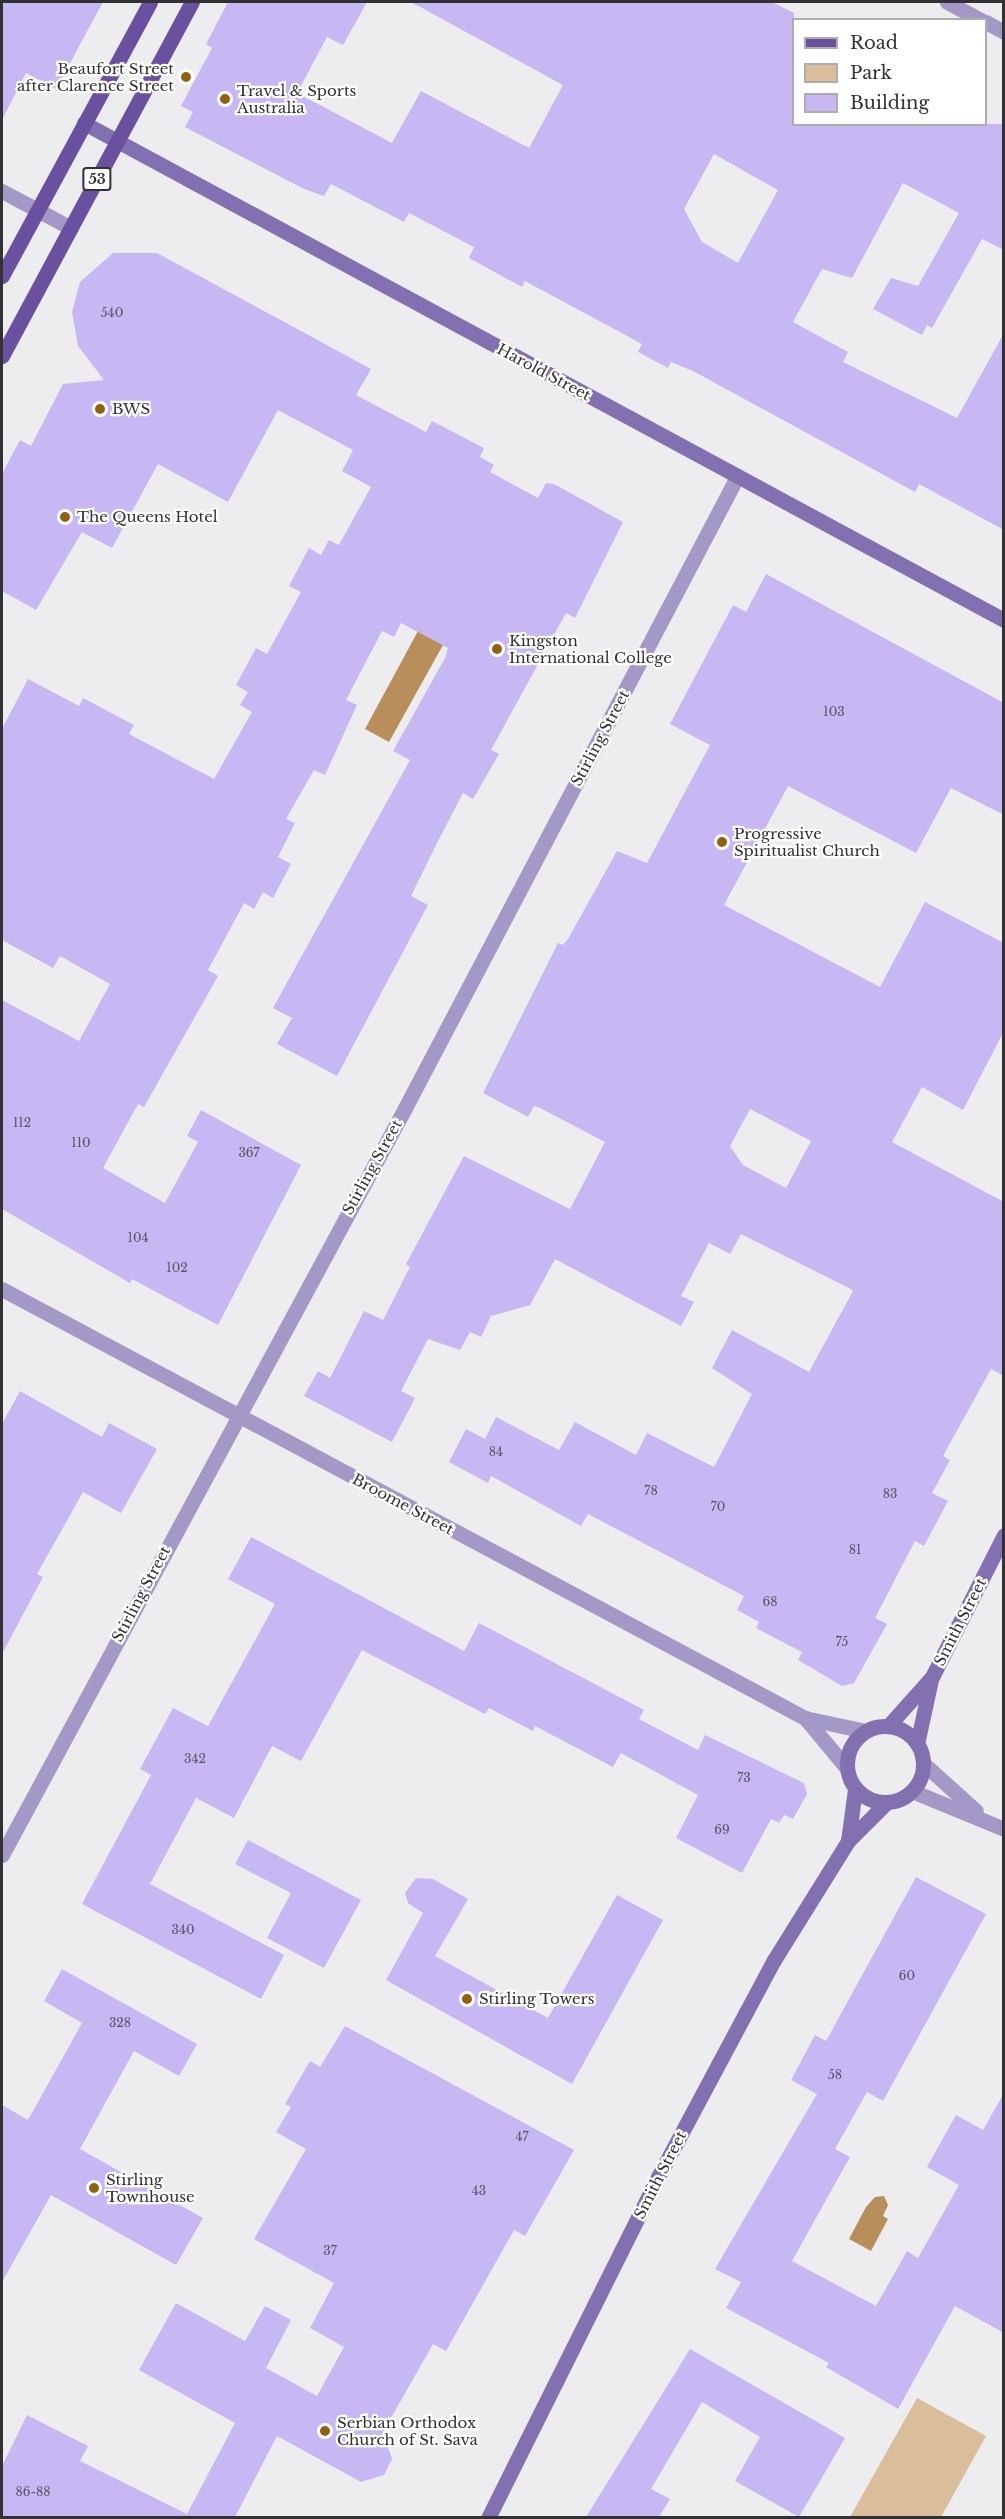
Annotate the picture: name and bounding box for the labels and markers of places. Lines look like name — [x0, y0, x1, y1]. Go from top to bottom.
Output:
place label: Beaufort Street after Clarence Street — [17, 59, 174, 94]
marker: Beaufort Street after Clarence Street — [179, 70, 193, 84]
place label: Travel & Sports Australia — [237, 81, 356, 116]
marker: Travel & Sports Australia — [218, 92, 232, 106]
place label: BWS — [112, 400, 150, 418]
marker: BWS — [93, 402, 107, 416]
place label: The Queens Hotel — [77, 508, 218, 526]
marker: The Queens Hotel — [58, 510, 72, 524]
place label: Kingston International College — [509, 631, 672, 666]
marker: Kingston International College — [490, 642, 504, 656]
place label: Progressive Spiritualist Church — [734, 824, 880, 859]
marker: Progressive Spiritualist Church — [715, 835, 729, 849]
place label: Stirling Towers — [479, 1990, 595, 2008]
marker: Stirling Towers — [460, 1992, 474, 2006]
place label: Stirling Townhouse — [106, 2170, 195, 2205]
marker: Stirling Townhouse — [87, 2181, 101, 2195]
place label: Serbian Orthodox Church of St. Sava — [337, 2413, 478, 2448]
marker: Serbian Orthodox Church of St. Sava — [318, 2424, 332, 2438]

